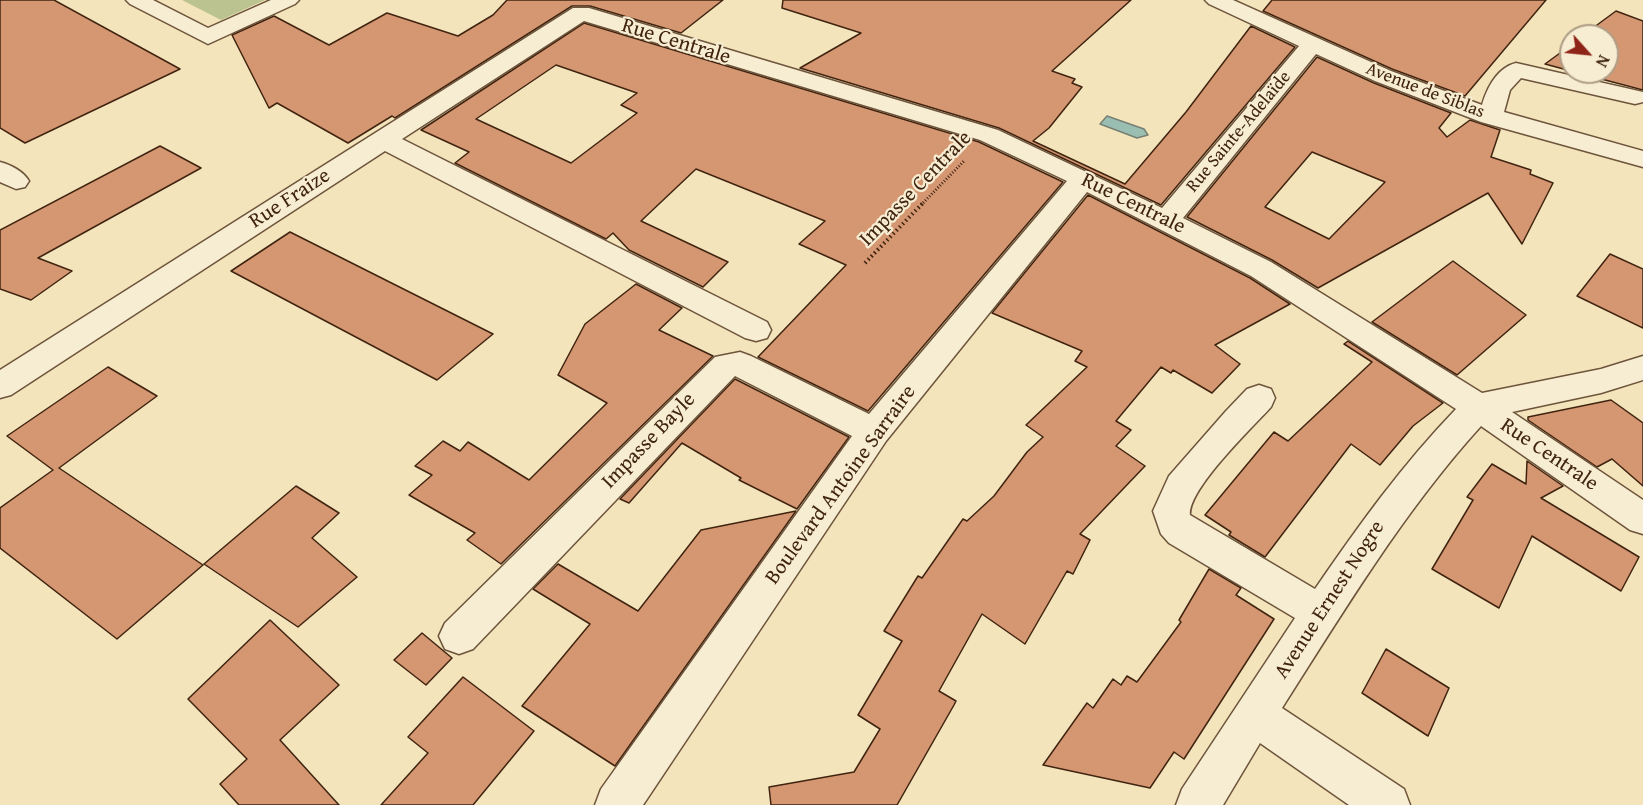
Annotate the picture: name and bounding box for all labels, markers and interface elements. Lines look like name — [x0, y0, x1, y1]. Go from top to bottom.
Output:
street label: Rue Centrale — [619, 14, 733, 70]
north arrow — [1559, 24, 1619, 84]
text: N — [1590, 51, 1616, 71]
street label: Avenue de Siblas — [1363, 58, 1487, 124]
street label: Rue Sainte-Adelaïde — [1182, 67, 1296, 197]
street label: Impasse Centrale — [855, 126, 977, 252]
street label: Rue Fraize — [245, 164, 335, 234]
street label: Rue Centrale — [1077, 168, 1189, 240]
street label: Boulevard Antoine Sarraire — [760, 380, 922, 590]
street label: Impasse Bayle — [597, 388, 701, 494]
street label: Rue Centrale — [1495, 413, 1603, 497]
street label: Avenue Ernest Nogre — [1269, 516, 1391, 684]

